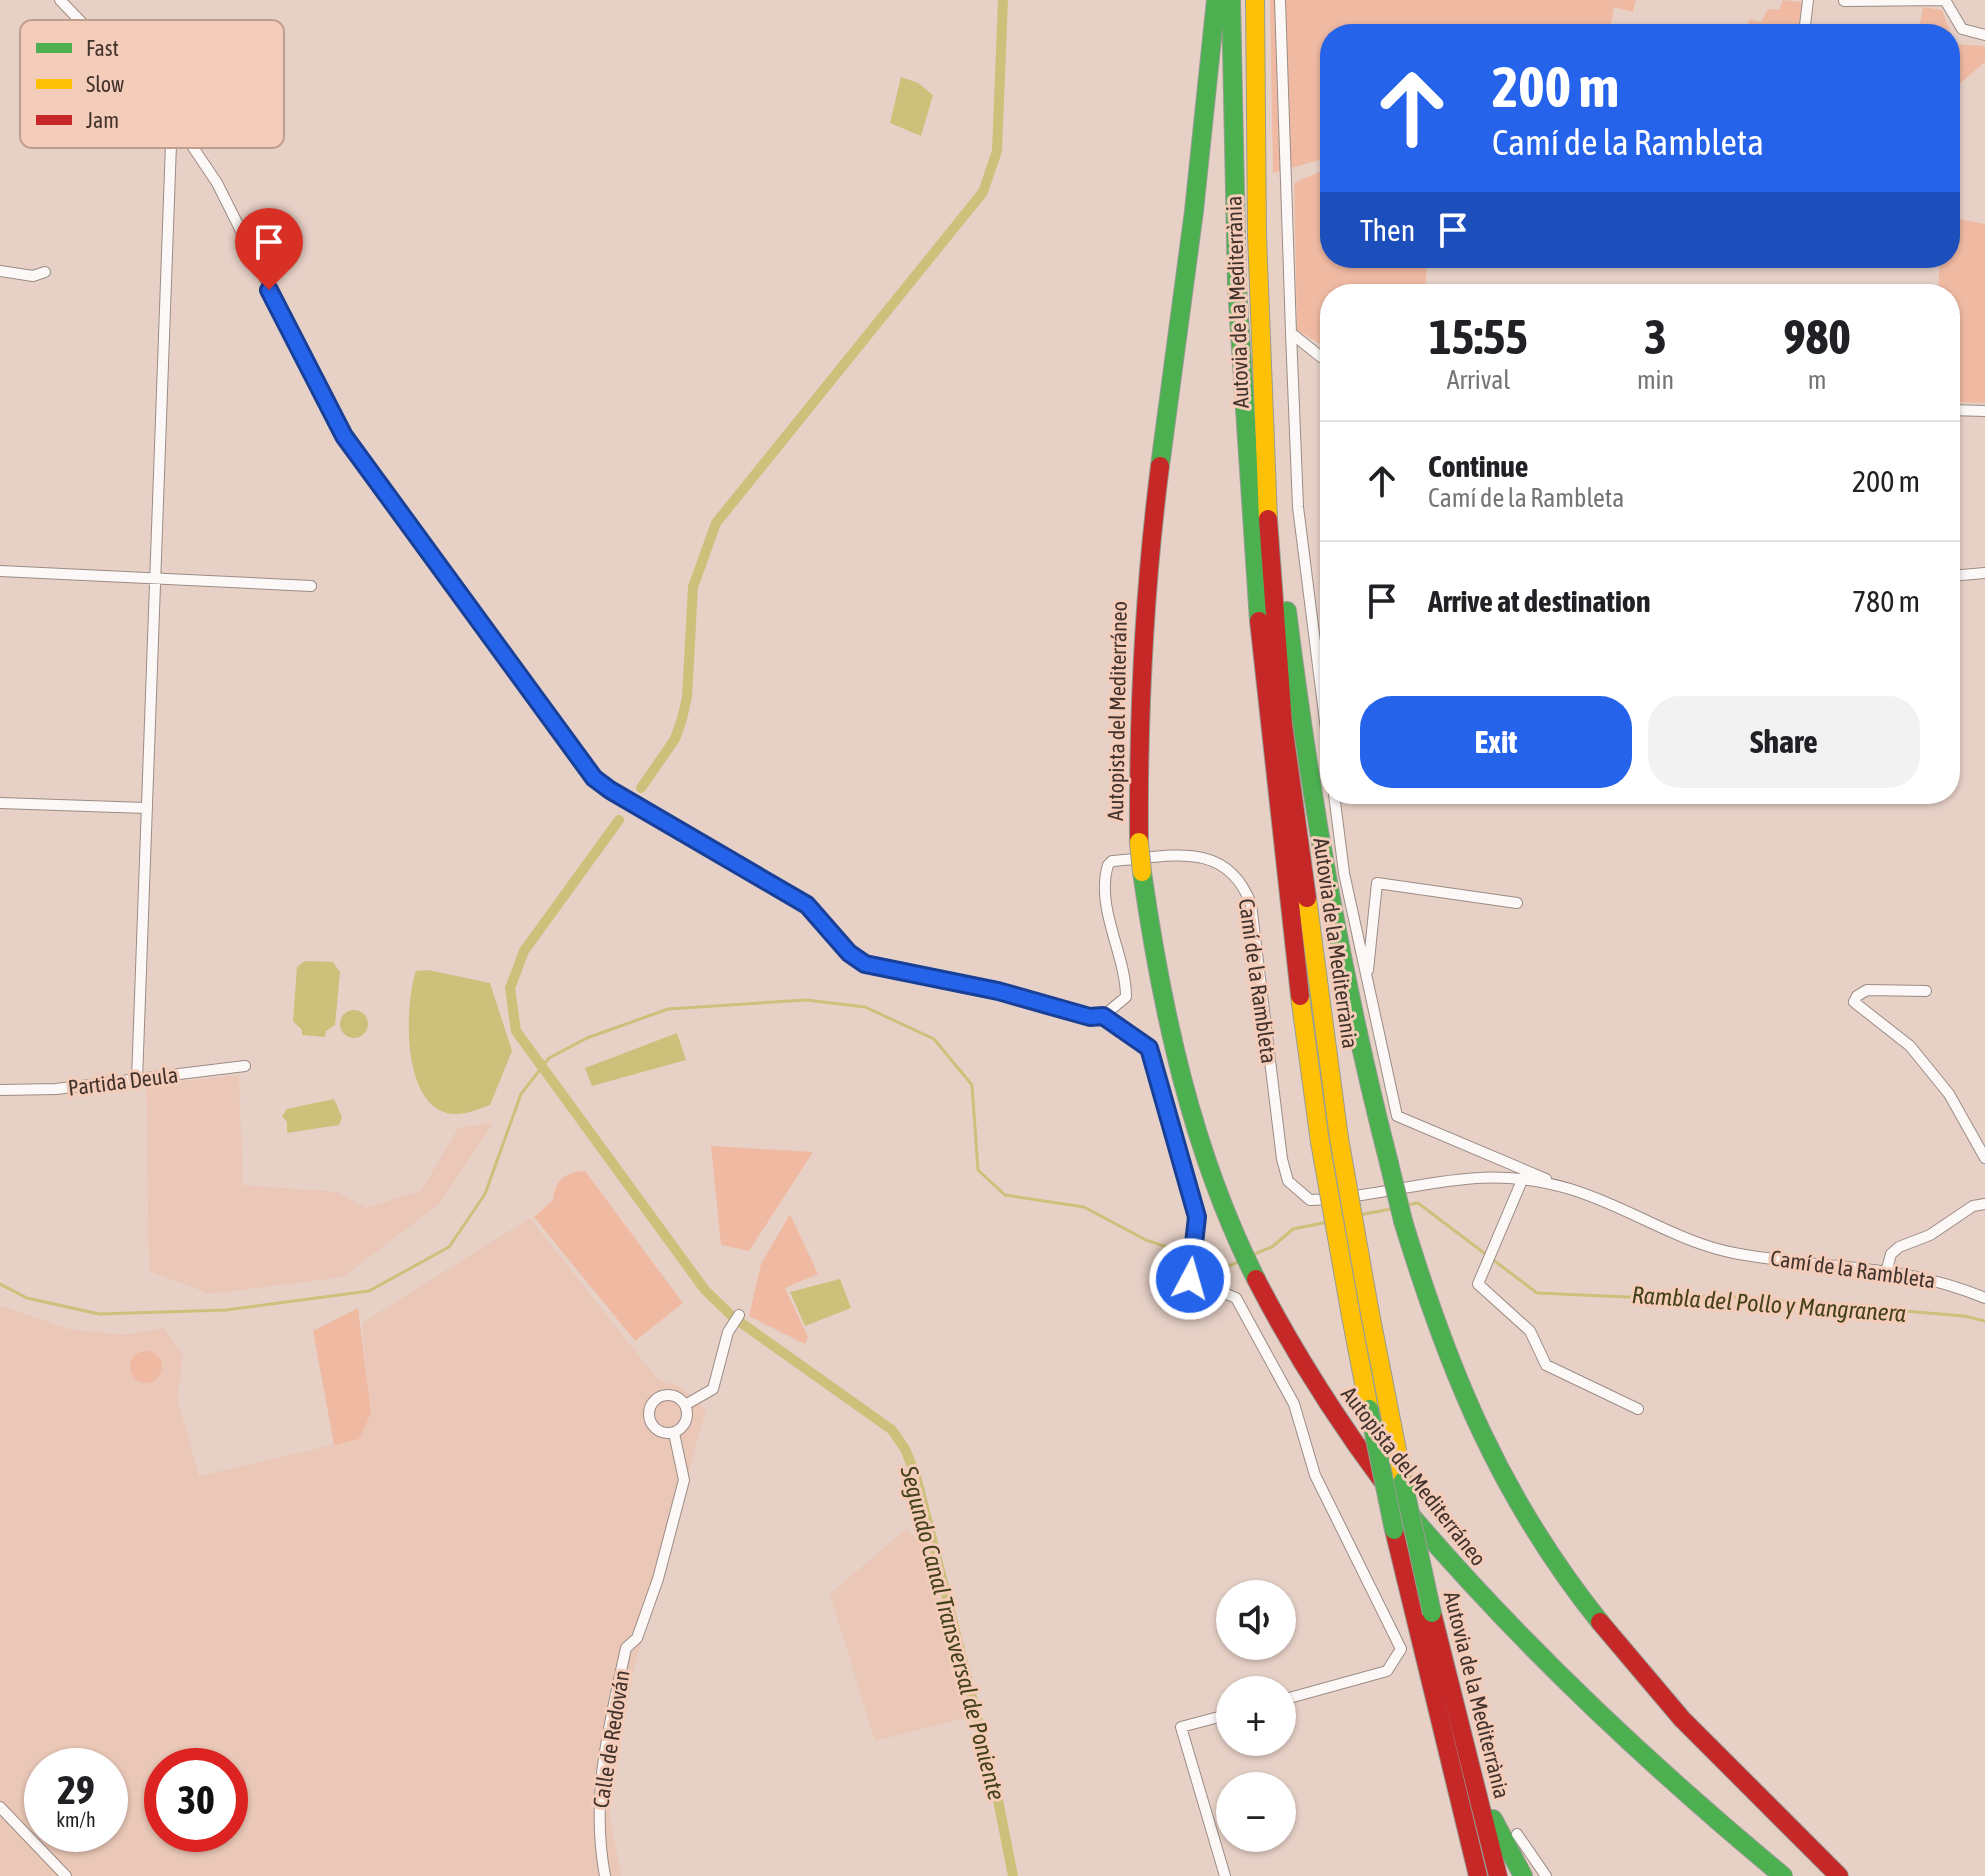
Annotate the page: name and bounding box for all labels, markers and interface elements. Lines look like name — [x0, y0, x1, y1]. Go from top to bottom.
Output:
legend — [20, 20, 284, 148]
text: Fast — [86, 35, 119, 61]
text: 200 m — [1492, 55, 1619, 119]
icon: ahead — [1360, 56, 1464, 160]
text: Slow — [86, 71, 124, 97]
text: Jam — [86, 107, 119, 133]
text: Camí de la Rambleta — [1492, 121, 1764, 163]
street label: Autovia de la Mediterrània — [1220, 195, 1254, 409]
pin — [235, 208, 303, 290]
icon: arrive — [1431, 208, 1475, 252]
text: Then — [1360, 213, 1415, 247]
icon: arrive — [247, 220, 291, 264]
text: 15:55 — [1429, 309, 1528, 364]
text: 3 — [1644, 309, 1667, 364]
text: 980 — [1783, 309, 1851, 364]
text: Arrival — [1447, 365, 1510, 395]
text: min — [1637, 365, 1674, 395]
text: m — [1808, 365, 1826, 395]
text: Continue — [1428, 449, 1528, 483]
icon: ahead — [1360, 459, 1404, 503]
text: 200 m — [1852, 464, 1920, 498]
text: Camí de la Rambleta — [1428, 483, 1624, 513]
icon: arrive — [1360, 579, 1404, 623]
text: Arrive at destination — [1428, 584, 1650, 618]
text: 780 m — [1852, 584, 1920, 618]
street label: Autopista del Mediterráneo — [1102, 601, 1132, 821]
button: Exit — [1360, 696, 1632, 788]
button: Share — [1648, 696, 1920, 788]
street label: Autovia de la Mediterrània — [1308, 836, 1364, 1050]
street label: Camí de la Rambleta — [1234, 897, 1282, 1065]
street label: Partida Deula — [66, 1061, 180, 1101]
position arrow — [1148, 1237, 1232, 1321]
street label: Camí de la Rambleta — [1769, 1245, 1937, 1293]
water label: Rambla del Pollo y Mangranera — [1631, 1281, 1907, 1327]
street label: Autopista del Mediterráneo — [1336, 1381, 1492, 1571]
water label: Segundo Canal Transversal de Poniente — [895, 1462, 1011, 1803]
map controls — [1216, 1580, 1296, 1852]
button: sound — [1216, 1580, 1296, 1660]
street label: Autovia de la Mediterrània — [1439, 1589, 1515, 1801]
street label: Calle de Redován — [587, 1668, 635, 1810]
button: + — [1216, 1676, 1296, 1756]
speed limit sign: 30 — [144, 1748, 248, 1852]
text: 29 — [57, 1767, 95, 1812]
button: − — [1216, 1772, 1296, 1852]
text: km/h — [56, 1808, 96, 1831]

